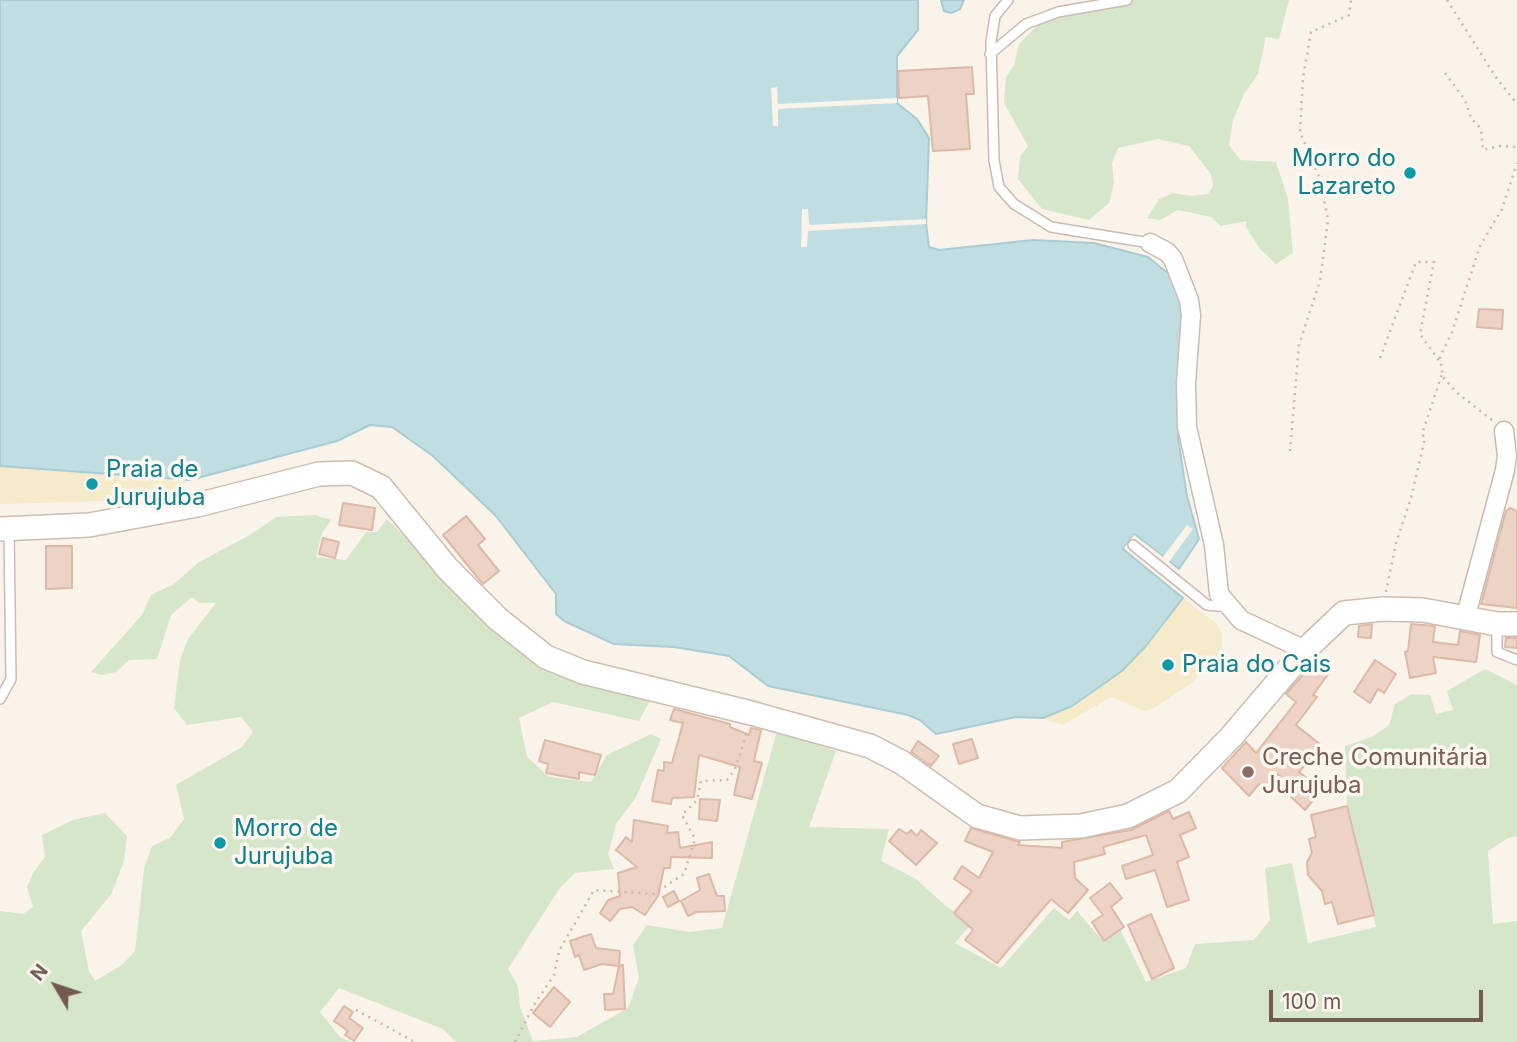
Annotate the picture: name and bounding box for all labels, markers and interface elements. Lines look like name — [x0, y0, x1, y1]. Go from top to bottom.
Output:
place label: Morro do Lazareto — [1292, 145, 1396, 201]
marker: Morro do Lazareto — [1402, 165, 1418, 181]
place label: Praia de Jurujuba — [106, 456, 206, 512]
marker: Praia de Jurujuba — [84, 476, 100, 492]
place label: Praia do Cais — [1182, 651, 1331, 679]
marker: Praia do Cais — [1160, 657, 1176, 673]
place label: Creche Comunitária Jurujuba — [1262, 744, 1488, 800]
marker: Creche Comunitária Jurujuba — [1240, 764, 1256, 780]
place label: Morro de Jurujuba — [234, 815, 338, 871]
marker: Morro de Jurujuba — [212, 835, 228, 851]
north arrow — [21, 951, 91, 1021]
text: N — [26, 960, 53, 985]
scale bar — [1272, 976, 1486, 1020]
text: 100 m — [1282, 989, 1341, 1014]

